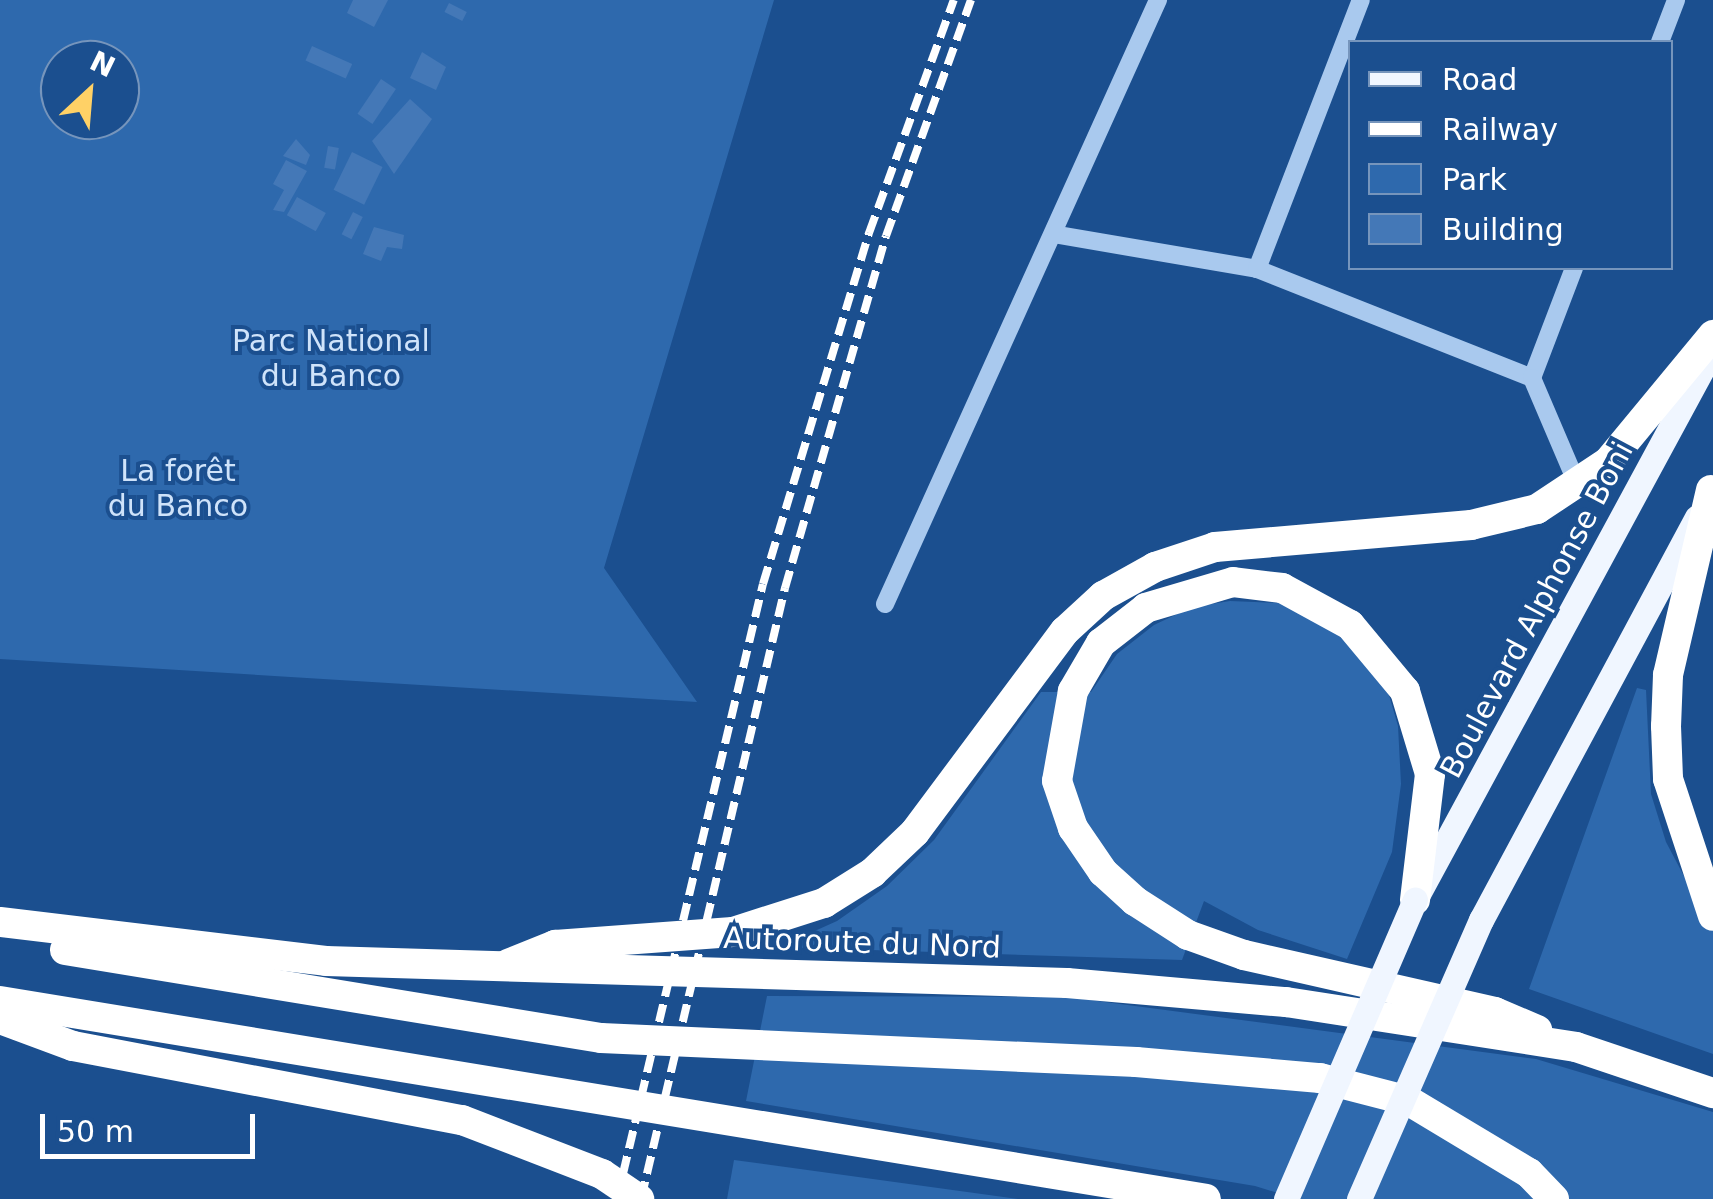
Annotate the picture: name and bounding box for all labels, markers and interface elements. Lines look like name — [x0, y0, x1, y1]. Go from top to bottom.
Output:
north arrow — [40, 40, 140, 140]
legend — [1348, 40, 1673, 270]
text: N — [85, 44, 120, 84]
text: Road — [1442, 62, 1517, 97]
text: Railway — [1442, 112, 1558, 147]
text: Park — [1442, 162, 1507, 197]
text: Building — [1442, 212, 1564, 247]
park label: Parc National du Banco — [232, 323, 430, 394]
street label: Boulevard Alphonse Boni — [1433, 436, 1641, 784]
park label: La forêt du Banco — [108, 453, 248, 524]
street label: Autoroute du Nord — [723, 920, 1001, 966]
scale bar — [45, 1094, 260, 1156]
text: 50 m — [57, 1114, 134, 1149]

